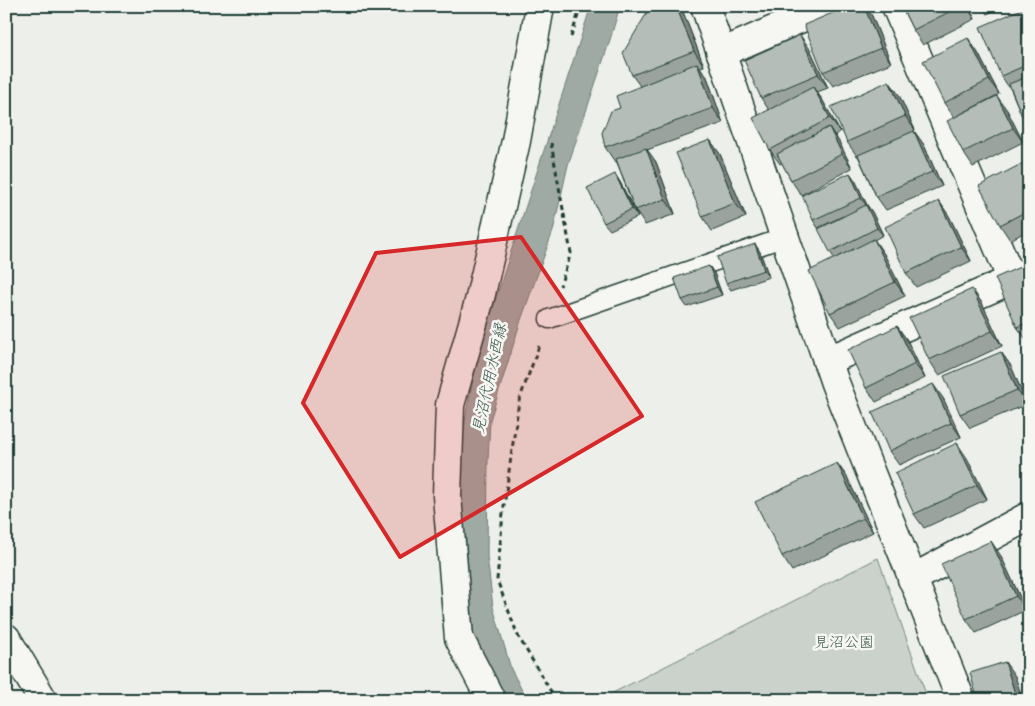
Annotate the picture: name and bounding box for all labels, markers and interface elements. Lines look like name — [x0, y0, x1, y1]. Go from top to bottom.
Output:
water label: 見沼代用水西縁 — [466, 319, 510, 435]
park label: 見沼公園 — [814, 631, 874, 651]

